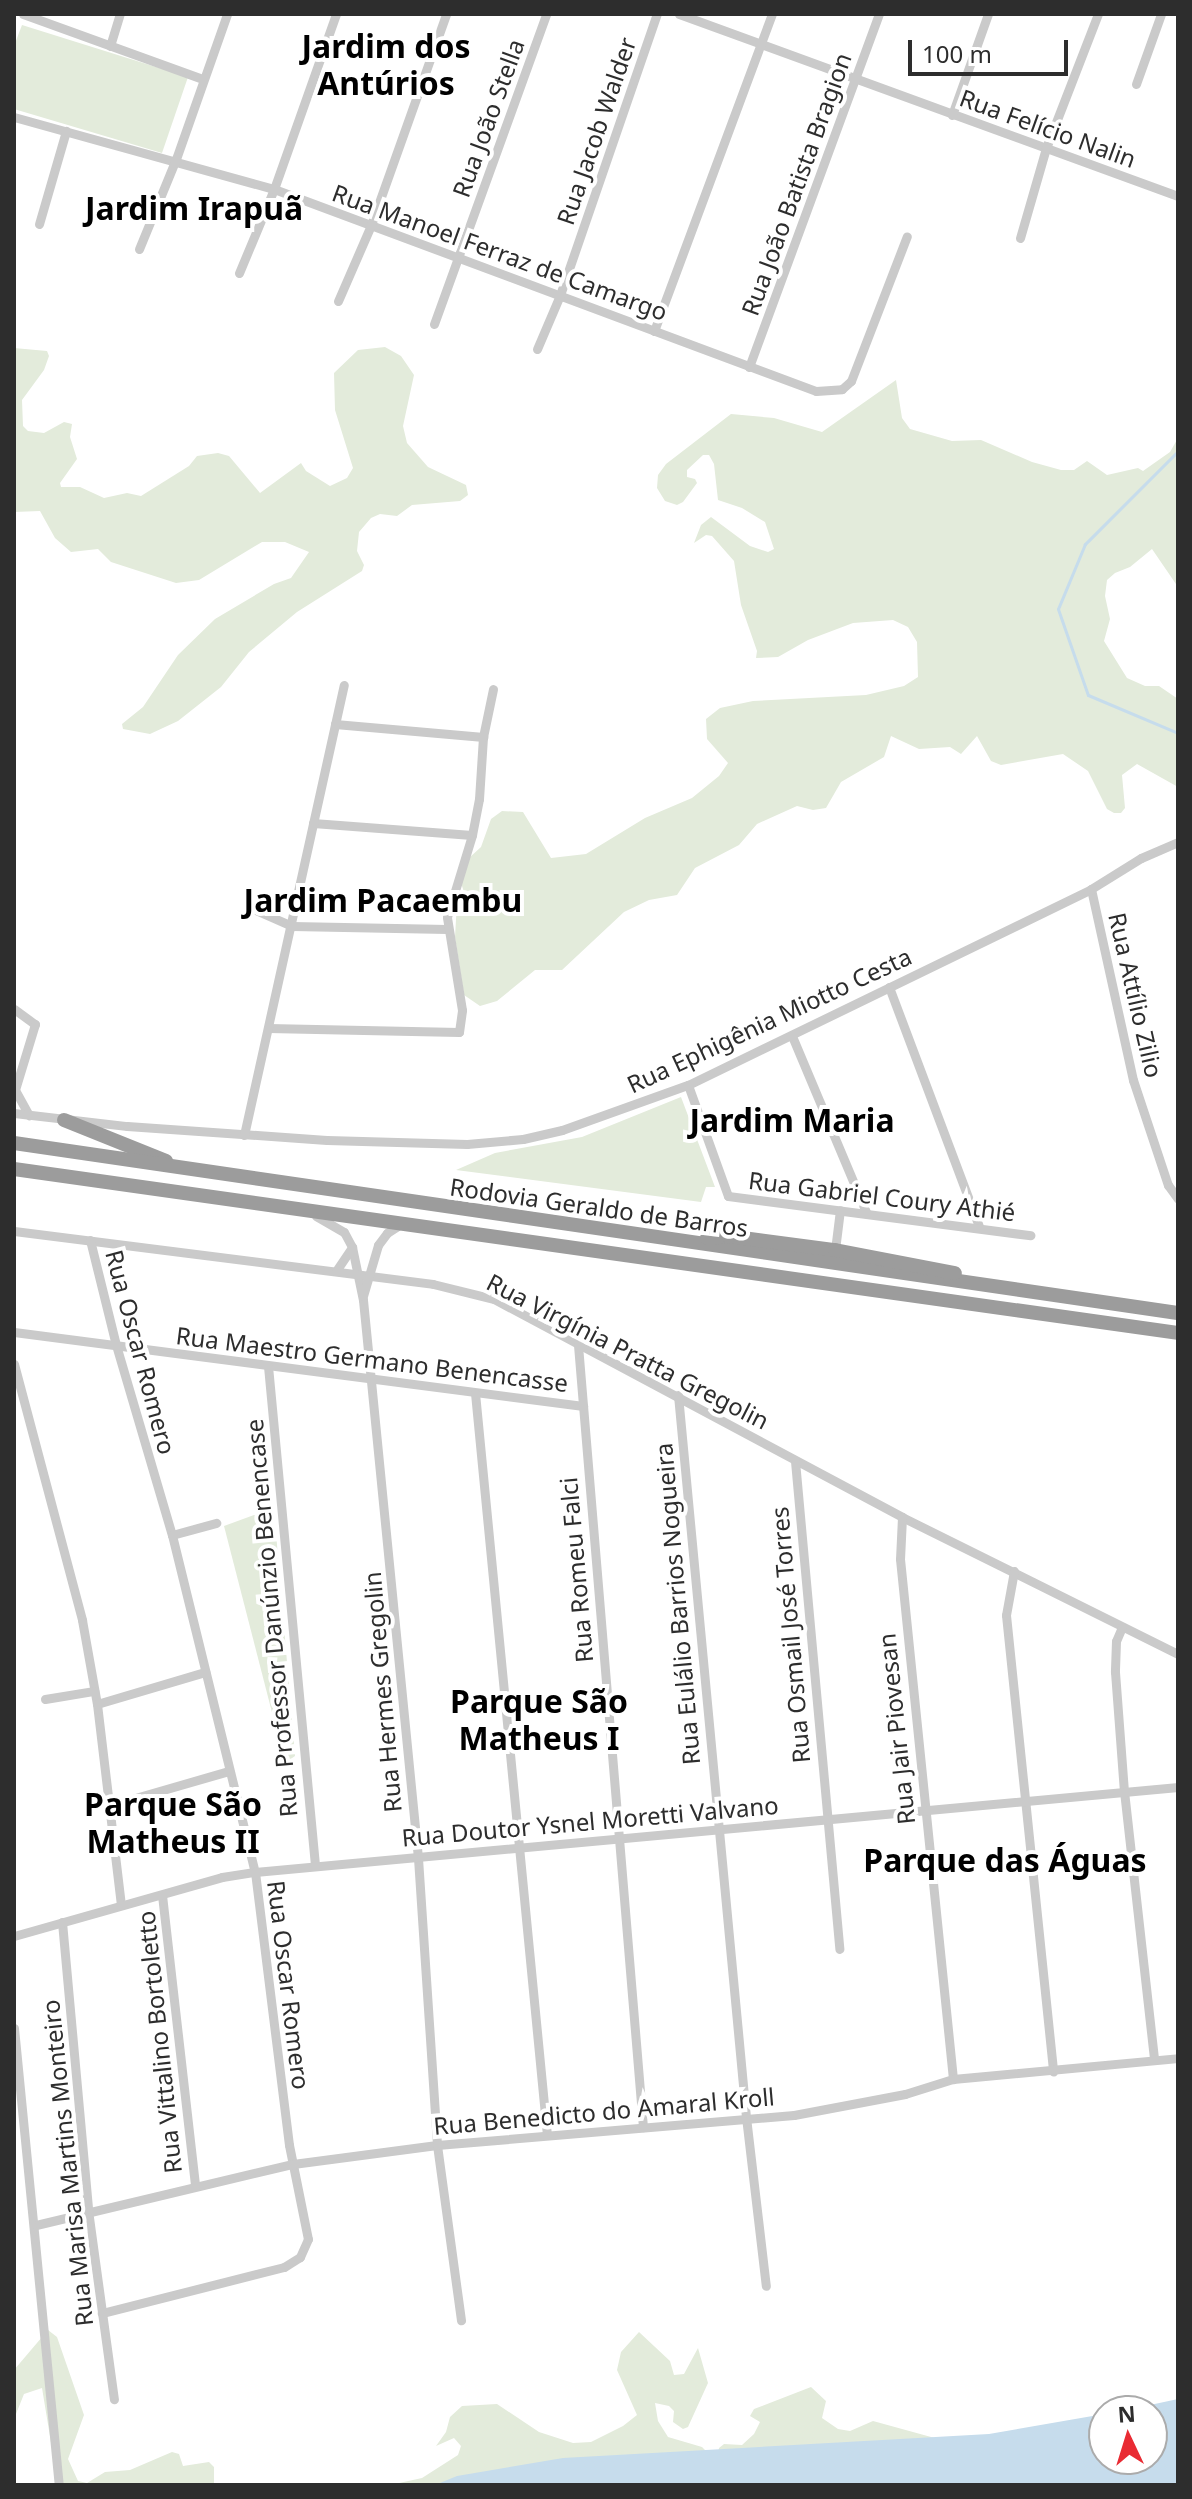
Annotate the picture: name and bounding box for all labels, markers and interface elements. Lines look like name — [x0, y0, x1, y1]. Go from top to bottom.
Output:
scale bar — [912, 24, 1072, 74]
district label: Jardim dos Antúrios — [301, 28, 471, 103]
street label: Rua Jacob Walder — [550, 34, 642, 228]
street label: Rua João Stella — [446, 35, 530, 201]
text: 100 m — [922, 37, 992, 70]
street label: Rua João Batista Bragion — [735, 49, 857, 319]
street label: Rua Felício Nalin — [956, 83, 1140, 173]
street label: Rua Manoel Ferraz de Camargo — [329, 178, 671, 326]
district label: Jardim Irapuã — [85, 189, 303, 227]
district label: Jardim Pacaembu — [244, 881, 522, 919]
street label: Rua Attílio Zilio — [1103, 910, 1169, 1080]
street label: Rua Ephigênia Miotto Cesta — [622, 941, 916, 1099]
district label: Jardim Maria — [689, 1101, 895, 1139]
street label: Rua Gabriel Coury Athié — [747, 1165, 1017, 1227]
street label: Rodovia Geraldo de Barros — [448, 1172, 750, 1242]
street label: Rua Oscar Romero — [100, 1247, 182, 1457]
street label: Rua Virgínia Pratta Gregolin — [482, 1267, 774, 1435]
street label: Rua Maestro Germano Benencasse — [174, 1321, 570, 1397]
street label: Rua Professor Danúnzio Benencase — [239, 1418, 303, 1818]
street label: Rua Eulálio Barrios Nogueira — [649, 1442, 705, 1766]
street label: Rua Romeu Falci — [554, 1476, 598, 1664]
street label: Rua Osmail José Torres — [764, 1506, 816, 1764]
street label: Rua Hermes Gregolin — [357, 1571, 407, 1813]
street label: Rua Jair Piovesan — [872, 1632, 920, 1826]
district label: Parque São Matheus I — [450, 1683, 628, 1758]
district label: Parque São Matheus II — [84, 1786, 262, 1861]
street label: Rua Doutor Ysnel Moretti Valvano — [400, 1790, 780, 1852]
district label: Parque das Águas — [863, 1841, 1147, 1879]
street label: Rua Oscar Romero — [262, 1879, 316, 2091]
street label: Rua Vittalino Bortoletto — [131, 1909, 187, 2175]
street label: Rua Marisa Martins Monteiro — [36, 1998, 98, 2328]
street label: Rua Benedicto do Amaral Kroll — [432, 2082, 776, 2140]
north arrow — [1088, 2395, 1168, 2475]
text: N — [1116, 2397, 1136, 2429]

